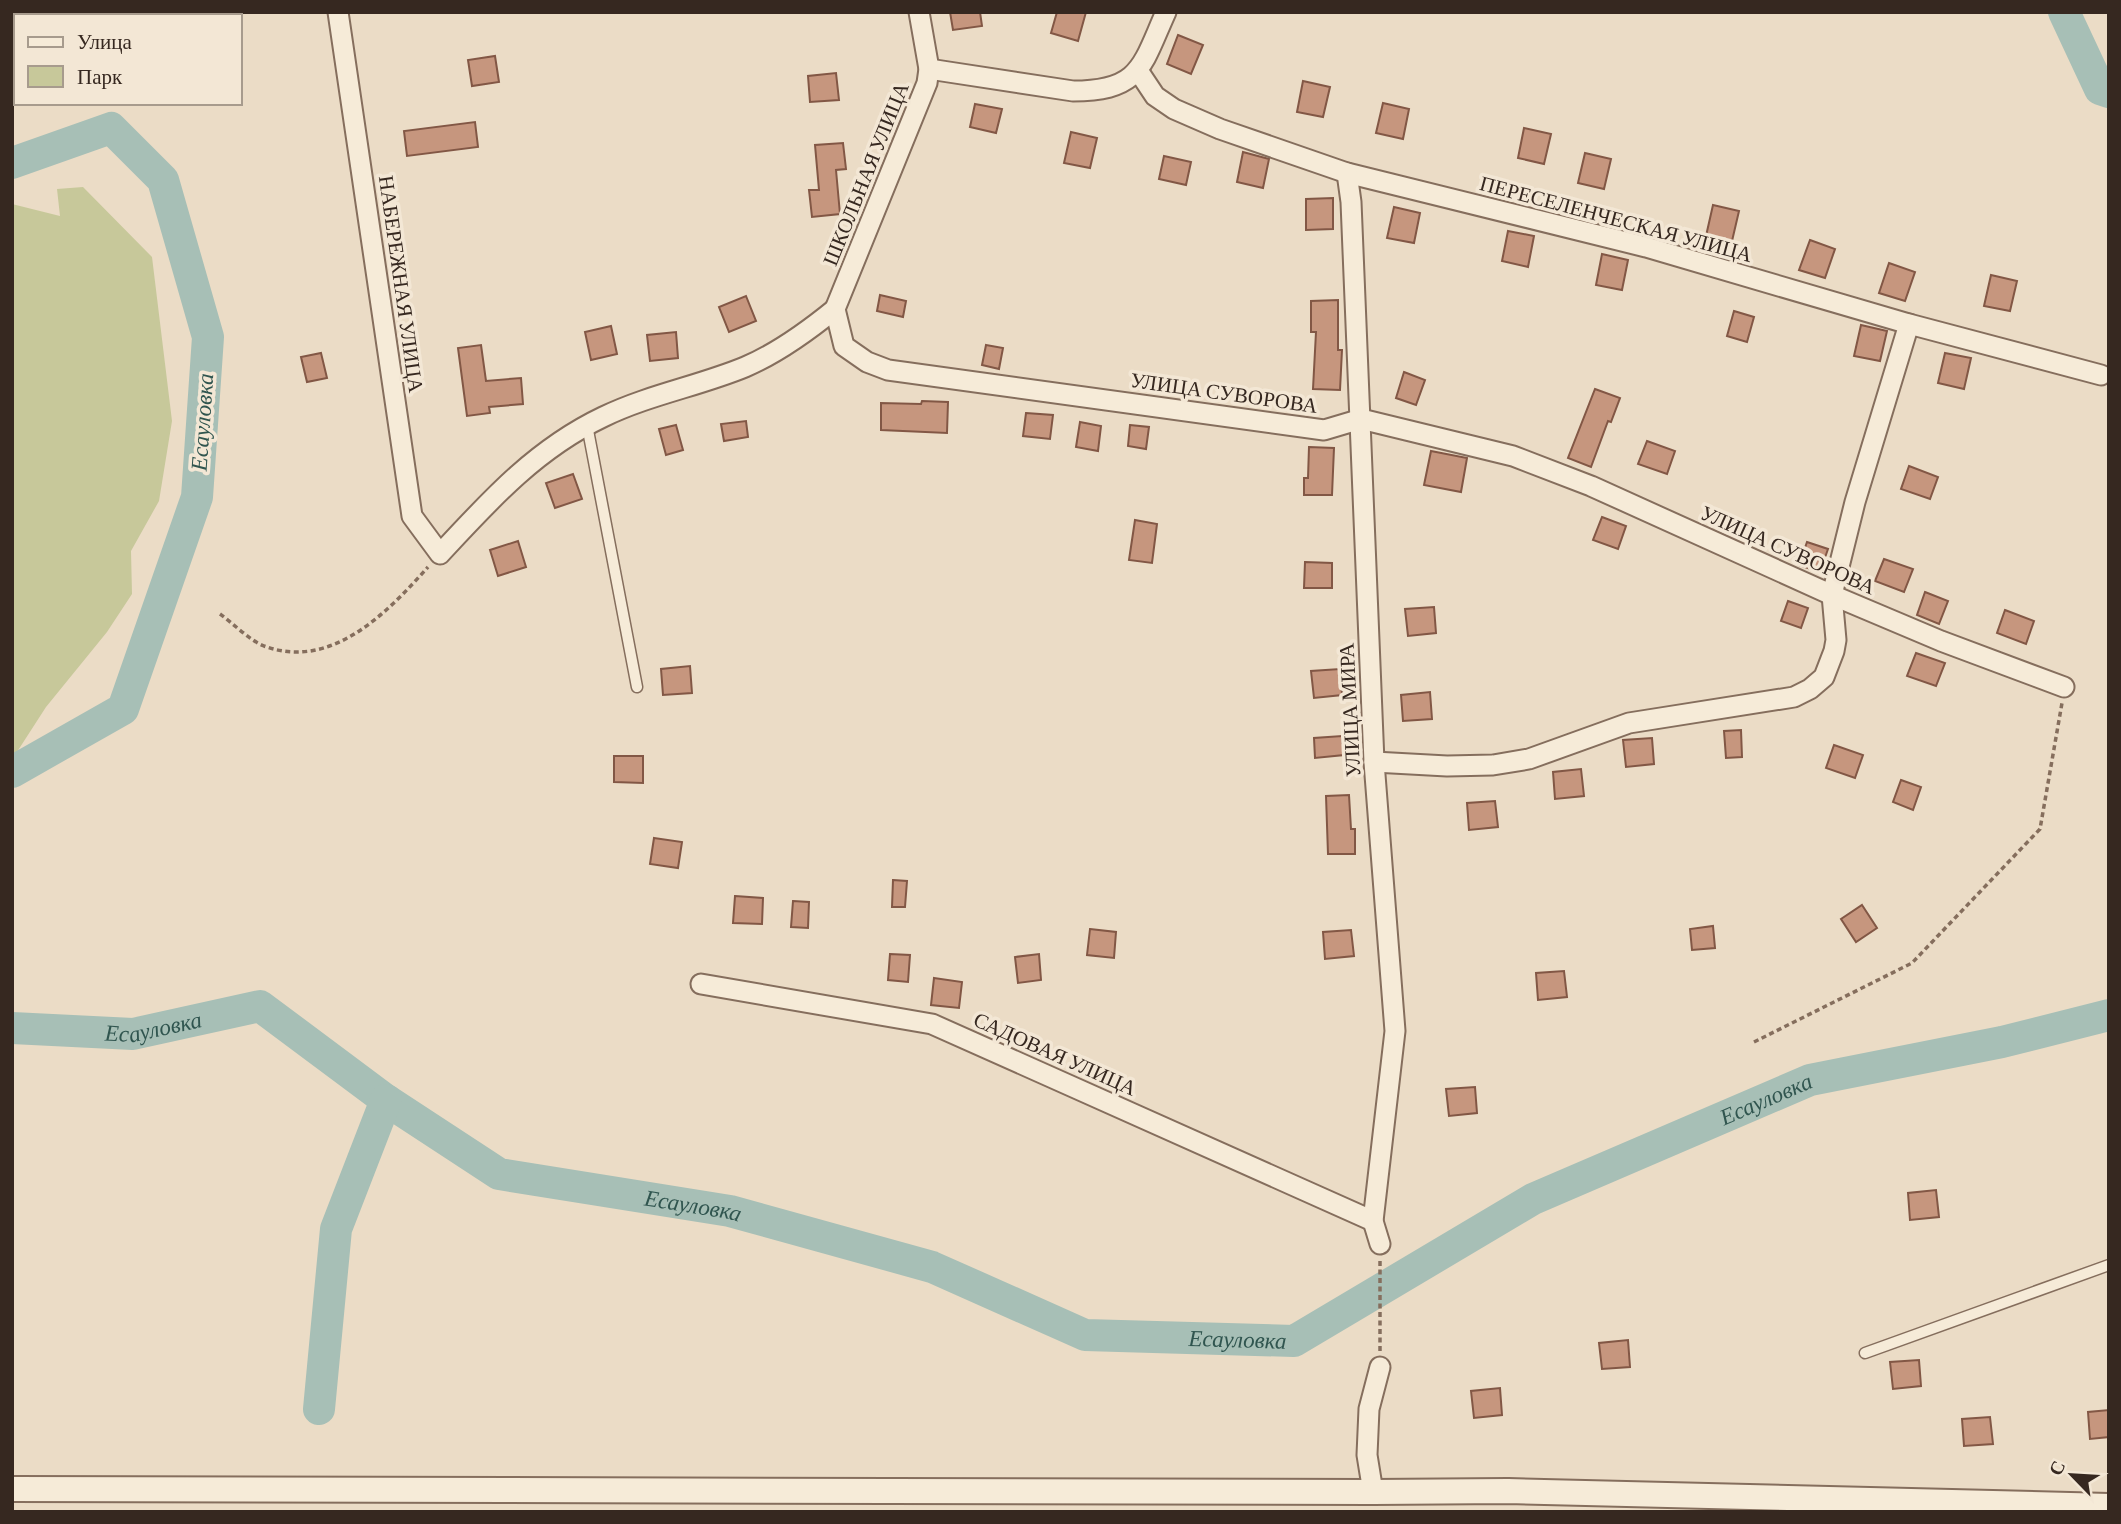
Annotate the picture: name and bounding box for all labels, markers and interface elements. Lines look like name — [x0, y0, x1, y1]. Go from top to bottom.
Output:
legend — [14, 14, 242, 105]
text: Улица — [77, 30, 132, 54]
text: Парк — [77, 65, 123, 89]
street label: ШКОЛЬНАЯ УЛИЦА — [818, 78, 914, 269]
street label: ПЕРЕСЕЛЕНЧЕСКАЯ УЛИЦА — [1477, 171, 1756, 267]
street label: НАБЕРЕЖНАЯ УЛИЦА — [374, 174, 428, 395]
street label: УЛИЦА СУВОРОВА — [1129, 368, 1320, 418]
water label: Есауловка — [186, 372, 218, 473]
street label: УЛИЦА СУВОРОВА — [1697, 501, 1880, 600]
street label: УЛИЦА МИРА — [1334, 642, 1365, 778]
water label: Есауловка — [103, 1006, 204, 1048]
street label: САДОВАЯ УЛИЦА — [970, 1007, 1141, 1101]
water label: Есауловка — [1715, 1068, 1816, 1131]
water label: Есауловка — [642, 1184, 745, 1227]
water label: Есауловка — [1187, 1325, 1287, 1354]
north arrow — [2037, 1440, 2107, 1510]
text: С — [2045, 1457, 2069, 1479]

